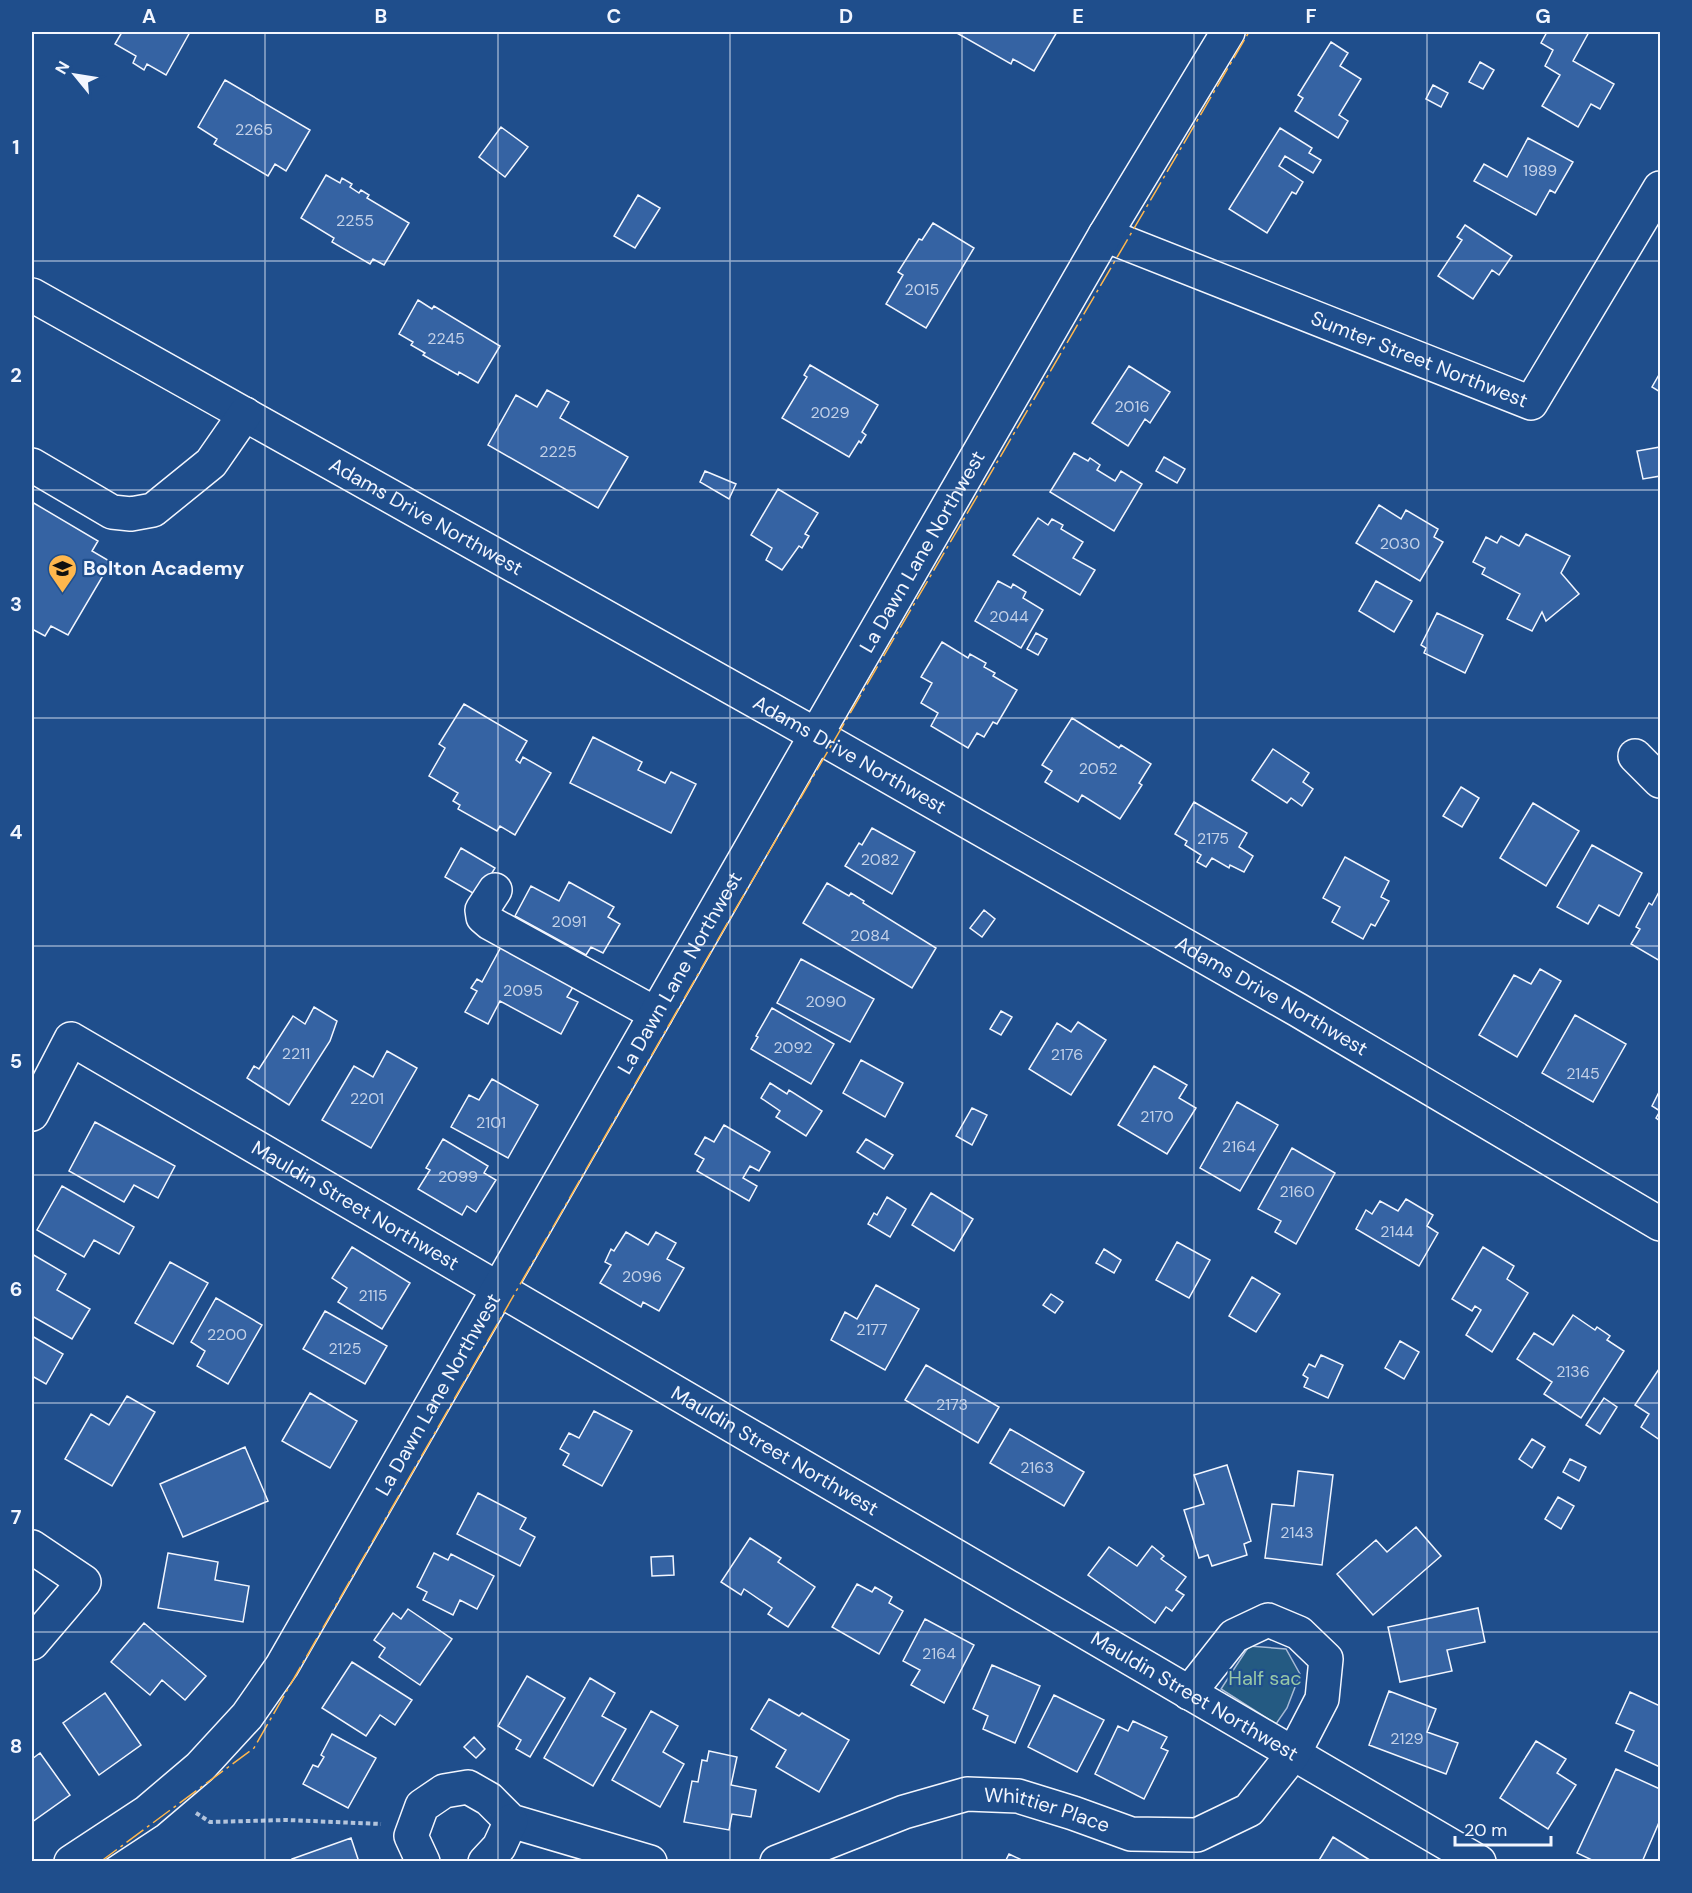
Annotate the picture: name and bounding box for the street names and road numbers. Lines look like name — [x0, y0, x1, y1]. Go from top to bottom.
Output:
street label: Sumter Street Northwest — [1307, 305, 1532, 413]
street label: La Dawn Lane Northwest — [853, 446, 991, 657]
street label: Adams Drive Northwest — [325, 451, 528, 581]
street label: Adams Drive Northwest — [748, 689, 951, 820]
street label: La Dawn Lane Northwest — [611, 867, 748, 1079]
street label: Adams Drive Northwest — [1171, 930, 1373, 1062]
street label: Mauldin Street Northwest — [247, 1134, 464, 1276]
street label: La Dawn Lane Northwest — [370, 1288, 506, 1500]
street label: Mauldin Street Northwest — [667, 1380, 884, 1521]
street label: Mauldin Street Northwest — [1086, 1625, 1303, 1767]
street label: Whittier Place — [983, 1782, 1114, 1838]

